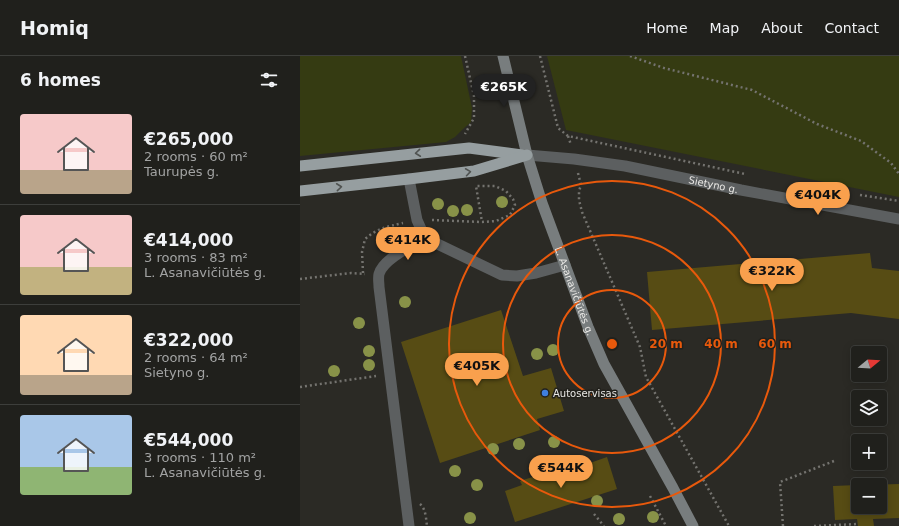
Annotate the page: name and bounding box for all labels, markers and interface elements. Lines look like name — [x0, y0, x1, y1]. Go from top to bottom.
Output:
text: Homiq — [20, 17, 89, 39]
text: Home — [646, 20, 688, 36]
text: Map — [710, 20, 739, 36]
text: About — [761, 20, 803, 36]
text: Contact — [825, 20, 879, 36]
icon: filters — [258, 69, 280, 91]
text: 6 homes — [20, 70, 101, 90]
pin: €265K — [476, 74, 532, 108]
text: €265K — [481, 79, 527, 94]
text: €265,000 — [144, 129, 233, 149]
icon: home — [52, 130, 100, 178]
text: 2 rooms · 60 m² — [144, 149, 248, 164]
one-way arrow — [415, 149, 421, 158]
text: Taurupės g. — [144, 164, 219, 179]
one-way arrow — [465, 168, 471, 177]
street label: Sietyno g. — [688, 174, 739, 195]
pin: €404K — [790, 182, 846, 216]
one-way arrow — [336, 183, 342, 192]
text: €404K — [795, 187, 841, 202]
pin: €414K — [380, 227, 436, 261]
text: €414,000 — [144, 230, 233, 250]
icon: home — [52, 231, 100, 279]
text: €414K — [385, 232, 431, 247]
street label: L. Asanavičiūtės g. — [553, 245, 596, 337]
text: 3 rooms · 83 m² — [144, 250, 248, 265]
pin: €322K — [744, 258, 800, 292]
text: €322K — [749, 263, 795, 278]
text: L. Asanavičiūtės g. — [144, 265, 266, 280]
text: €322,000 — [144, 330, 233, 350]
icon: home — [52, 331, 100, 379]
centre of rings — [605, 337, 619, 351]
text: 20 m — [649, 337, 683, 351]
text: 40 m — [704, 337, 738, 351]
text: 60 m — [758, 337, 792, 351]
north arrow — [851, 346, 887, 382]
map controls — [851, 346, 887, 514]
text: 2 rooms · 64 m² — [144, 350, 248, 365]
pin: €405K — [449, 353, 505, 387]
text: €405K — [454, 358, 500, 373]
text: Sietyno g. — [144, 365, 209, 380]
marker: Autoservisas — [540, 388, 550, 398]
place label: Autoservisas — [553, 388, 617, 399]
button: layers — [851, 390, 887, 426]
text: €544,000 — [144, 430, 233, 450]
icon: home — [52, 431, 100, 479]
button: + — [851, 434, 887, 470]
text: 3 rooms · 110 m² — [144, 450, 256, 465]
pin: €544K — [533, 455, 589, 489]
text: €544K — [538, 460, 584, 475]
text: L. Asanavičiūtės g. — [144, 465, 266, 480]
button: − — [851, 478, 887, 514]

